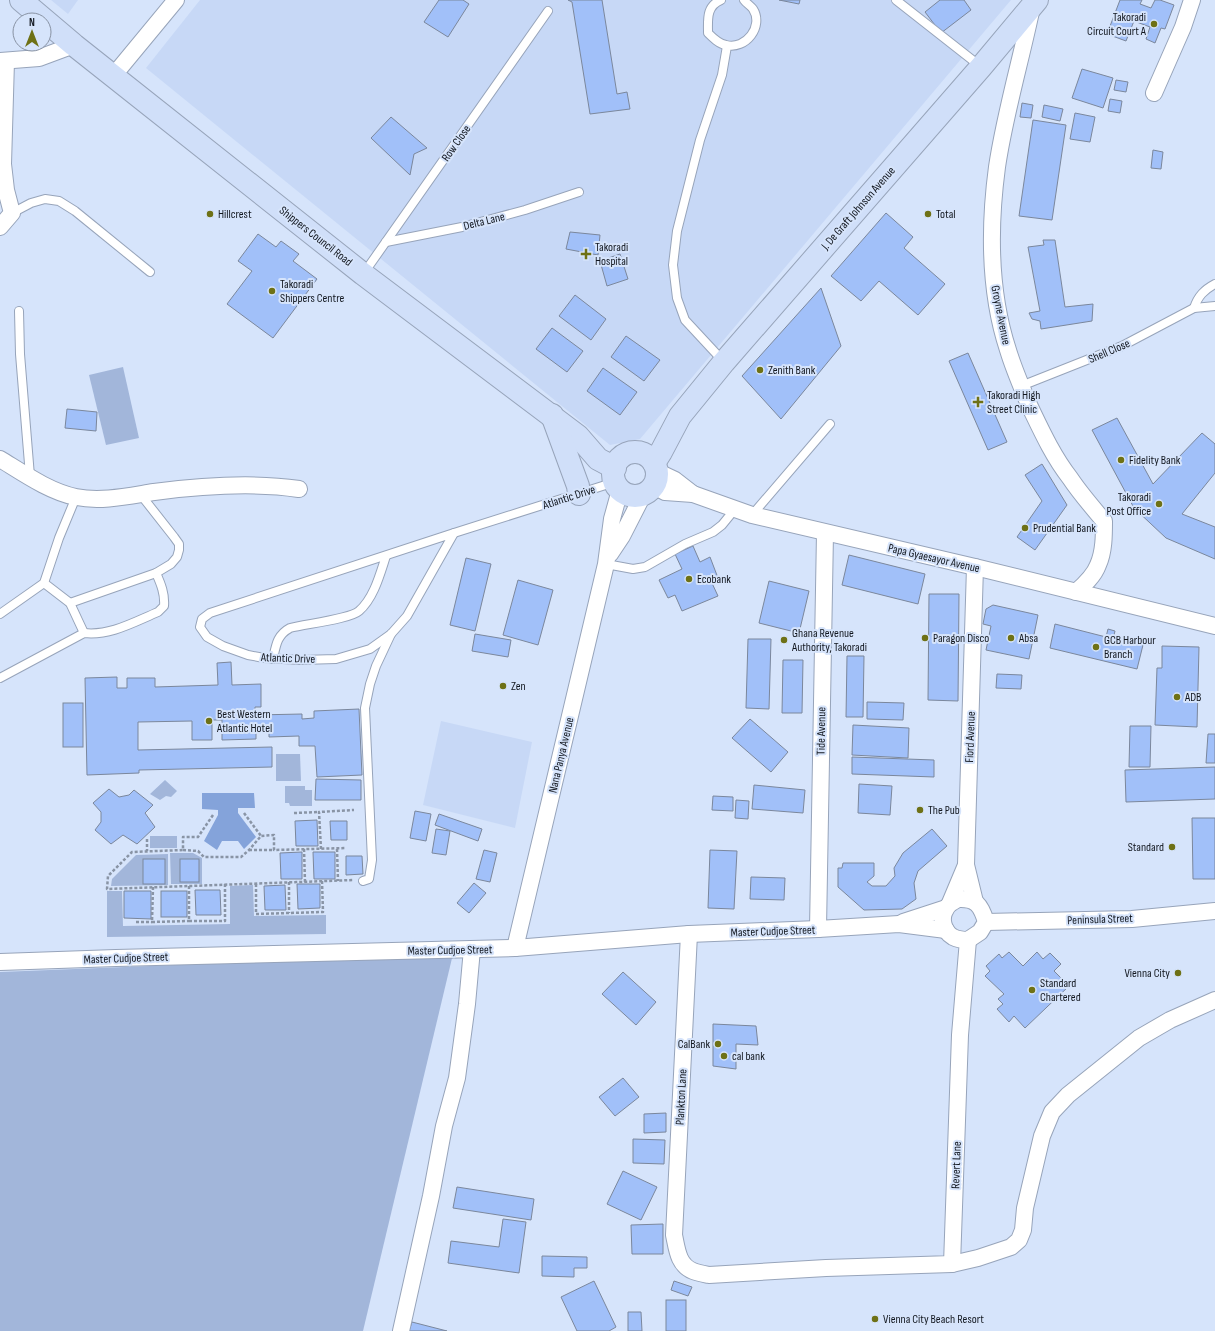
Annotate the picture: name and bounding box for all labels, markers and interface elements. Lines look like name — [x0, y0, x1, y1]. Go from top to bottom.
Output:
place label: Takoradi Circuit Court A — [1087, 10, 1147, 39]
north arrow — [12, 12, 52, 52]
text: N — [29, 16, 35, 29]
marker: Takoradi Circuit Court A — [1149, 19, 1159, 29]
street label: Row Close — [438, 122, 474, 164]
street label: J. De Graft Johnson Avenue — [817, 164, 899, 254]
street label: Shippers Council Road — [276, 203, 355, 270]
place label: Hillcrest — [218, 207, 252, 222]
place label: Total — [936, 207, 956, 222]
marker: Hillcrest — [205, 209, 215, 219]
street label: Delta Lane — [462, 209, 507, 234]
marker: Total — [923, 209, 933, 219]
place label: Takoradi Hospital — [595, 240, 628, 269]
marker: Takoradi Hospital — [580, 248, 592, 260]
place label: Takoradi Shippers Centre — [280, 277, 344, 306]
street label: Groyne Avenue — [987, 284, 1014, 346]
marker: Takoradi Shippers Centre — [267, 286, 277, 296]
street label: Shell Close — [1086, 336, 1132, 367]
place label: Zenith Bank — [768, 363, 816, 378]
marker: Zenith Bank — [755, 365, 765, 375]
place label: Takoradi High Street Clinic — [987, 388, 1040, 417]
marker: Takoradi High Street Clinic — [972, 396, 984, 408]
place label: Fidelity Bank — [1129, 453, 1181, 468]
marker: Fidelity Bank — [1116, 455, 1126, 465]
street label: Atlantic Drive — [540, 482, 598, 513]
place label: Takoradi Post Office — [1106, 490, 1151, 519]
marker: Takoradi Post Office — [1154, 499, 1164, 509]
place label: Prudential Bank — [1033, 521, 1096, 536]
marker: Prudential Bank — [1020, 523, 1030, 533]
street label: Papa Gyaesayor Avenue — [887, 541, 981, 576]
place label: Ecobank — [697, 572, 731, 587]
marker: Ecobank — [684, 574, 694, 584]
place label: Ghana Revenue Authority, Takoradi — [791, 626, 867, 655]
place label: Paragon Disco — [933, 631, 989, 646]
place label: Absa — [1018, 631, 1039, 646]
marker: Paragon Disco — [920, 633, 930, 643]
marker: Absa — [1006, 633, 1016, 643]
place label: GCB Harbour Branch — [1104, 633, 1156, 662]
marker: Ghana Revenue Authority, Takoradi — [779, 635, 789, 645]
marker: GCB Harbour Branch — [1091, 642, 1101, 652]
street label: Atlantic Drive — [260, 650, 316, 667]
place label: Zen — [511, 679, 526, 694]
marker: Zen — [498, 681, 508, 691]
place label: ADB — [1184, 690, 1201, 705]
marker: ADB — [1172, 692, 1182, 702]
place label: Best Western Atlantic Hotel — [216, 707, 272, 736]
street label: Tide Avenue — [814, 707, 829, 755]
street label: Fiord Avenue — [962, 711, 979, 763]
marker: Best Western Atlantic Hotel — [204, 716, 214, 726]
street label: Nana Panya Avenue — [545, 716, 578, 794]
place label: The Pub — [928, 803, 960, 818]
marker: The Pub — [915, 805, 925, 815]
place label: Standard — [1128, 840, 1164, 855]
marker: Standard — [1167, 842, 1177, 852]
street label: Peninsula Street — [1067, 911, 1133, 928]
street label: Master Cudjoe Street — [730, 923, 816, 940]
street label: Master Cudjoe Street — [407, 942, 493, 959]
street label: Master Cudjoe Street — [83, 950, 169, 967]
place label: Vienna City — [1124, 966, 1170, 981]
marker: Vienna City — [1173, 968, 1183, 978]
place label: Standard Chartered — [1040, 976, 1081, 1005]
marker: Standard Chartered — [1027, 985, 1037, 995]
place label: CalBank — [678, 1037, 710, 1052]
marker: CalBank — [713, 1039, 723, 1049]
place label: cal bank — [732, 1049, 765, 1064]
marker: cal bank — [719, 1051, 729, 1061]
street label: Plankton Lane — [673, 1068, 690, 1126]
street label: Revert Lane — [948, 1141, 965, 1189]
place label: Vienna City Beach Resort — [883, 1312, 984, 1327]
marker: Vienna City Beach Resort — [870, 1314, 880, 1324]

